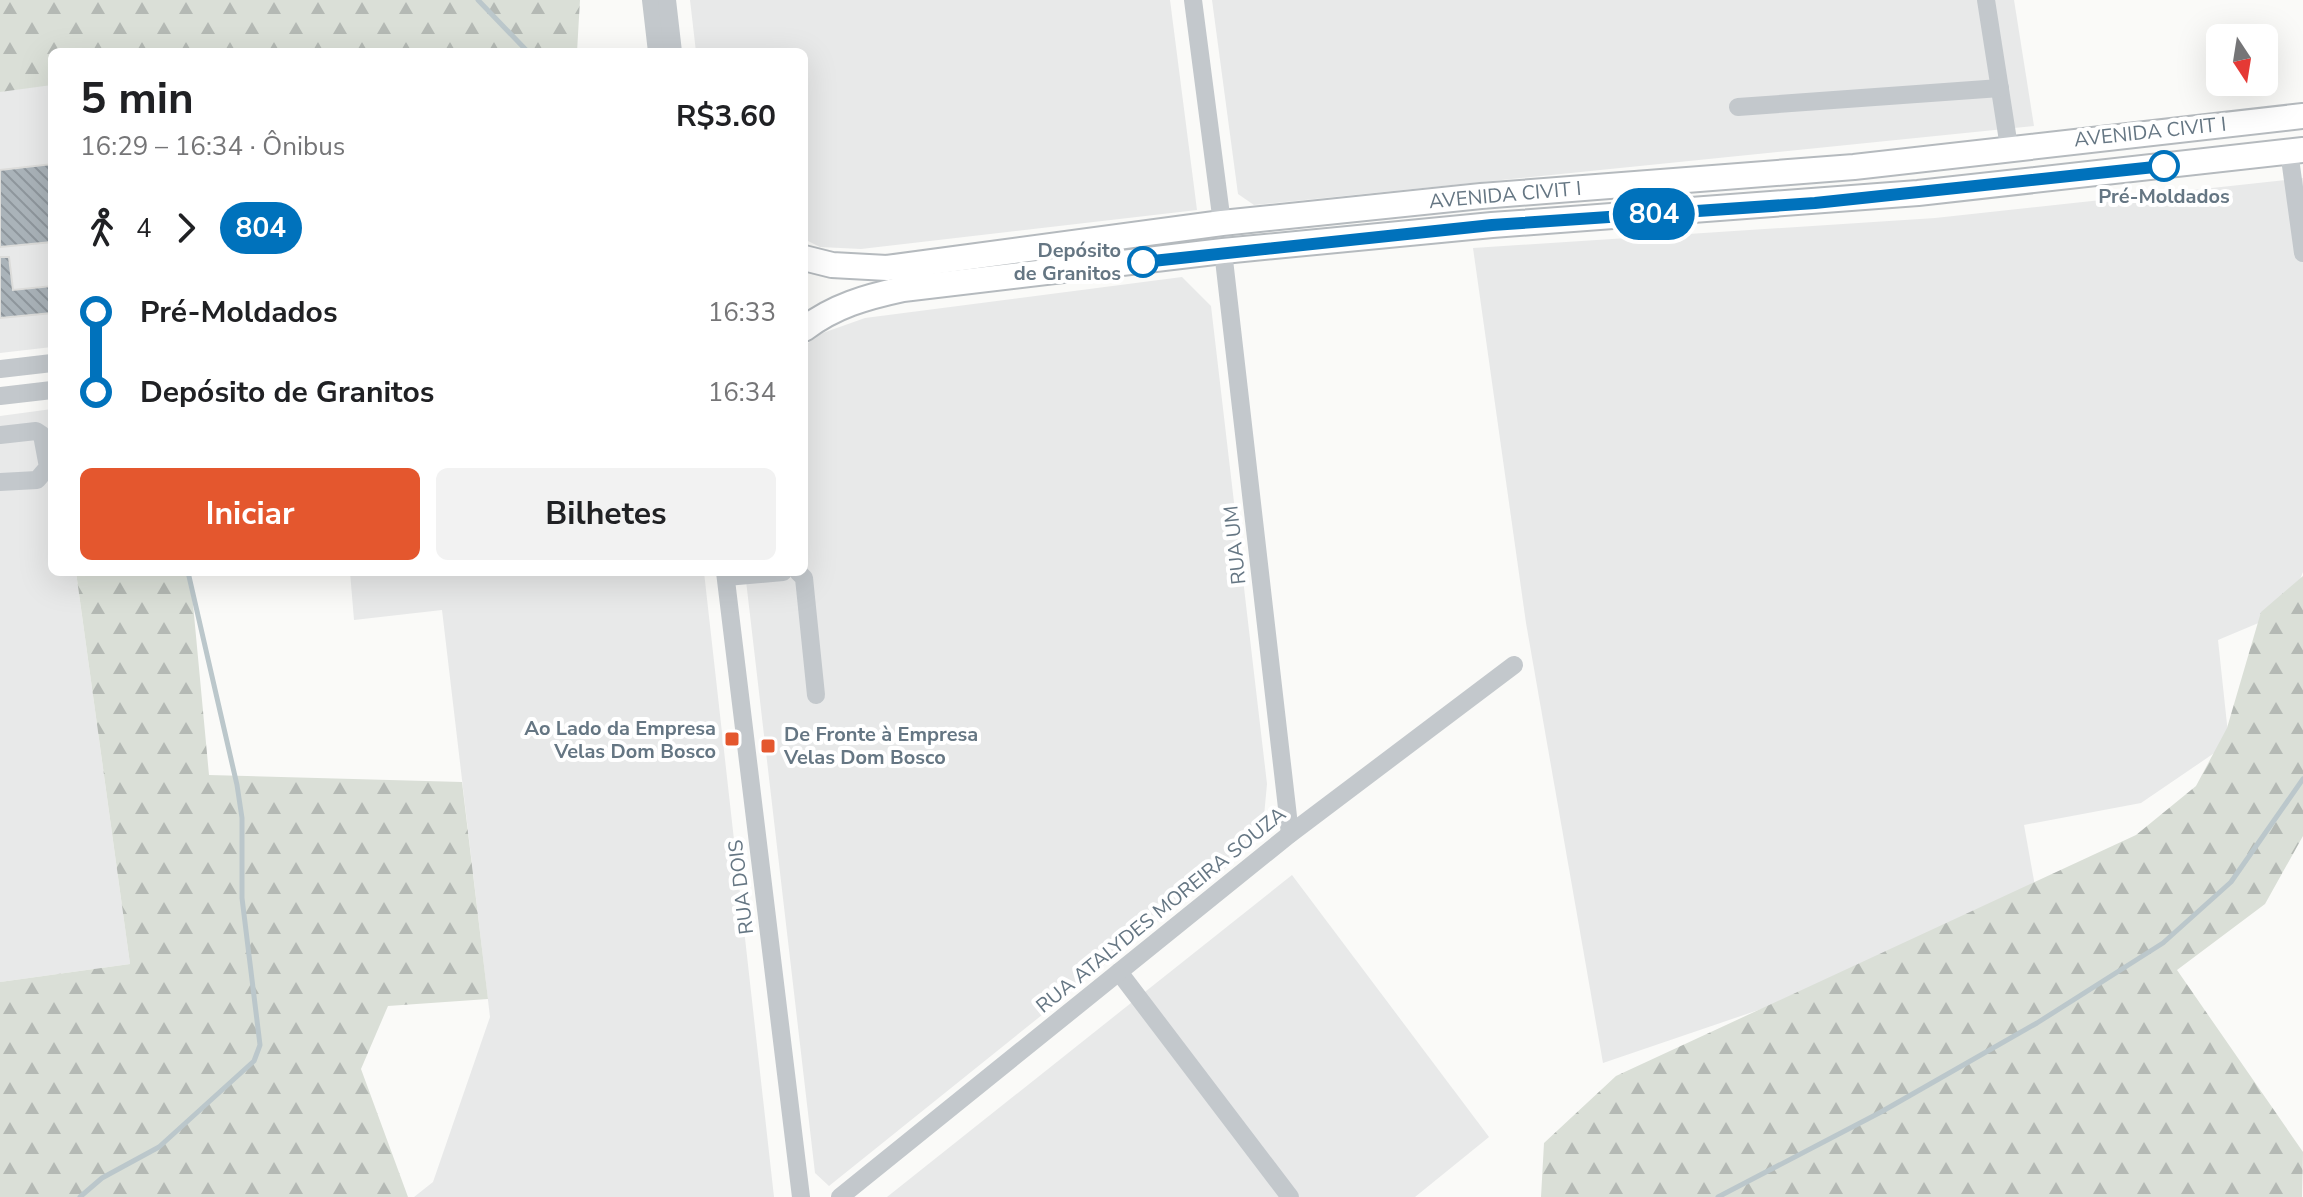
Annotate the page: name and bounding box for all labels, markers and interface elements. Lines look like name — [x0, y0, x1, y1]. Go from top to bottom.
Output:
north arrow — [2206, 24, 2278, 96]
map controls — [2206, 24, 2278, 96]
text: 5 min — [80, 69, 194, 129]
text: R$3.60 — [676, 96, 776, 137]
street label: AVENIDA CIVIT I — [2073, 111, 2227, 153]
text: 16:29 – 16:34 · Ônibus — [80, 129, 345, 164]
marker: Pré-Moldados — [2149, 151, 2179, 181]
street label: AVENIDA CIVIT I — [1428, 175, 1582, 215]
place label: Pré-Moldados — [2098, 183, 2230, 210]
line badge: 804 — [1608, 188, 1700, 240]
text: 804 — [1629, 195, 1679, 233]
icon: walk — [80, 206, 124, 250]
icon: forward — [164, 206, 208, 250]
text: 804 — [236, 209, 286, 247]
text: 4 — [136, 211, 152, 246]
place label: Depósito de Granitos — [1014, 237, 1121, 287]
marker: Depósito de Granitos — [1128, 247, 1158, 277]
text: Pré-Moldados — [140, 292, 338, 333]
text: 16:33 — [708, 295, 776, 330]
text: Depósito de Granitos — [140, 372, 434, 413]
text: 16:34 — [708, 375, 776, 410]
button: Iniciar — [80, 468, 420, 560]
button: Bilhetes — [436, 468, 776, 560]
street label: RUA UM — [1217, 504, 1253, 586]
place label: Ao Lado da Empresa Velas Dom Bosco — [524, 715, 716, 765]
place label: De Fronte à Empresa Velas Dom Bosco — [783, 721, 978, 771]
marker: Ao Lado da Empresa Velas Dom Bosco — [723, 730, 741, 748]
marker: De Fronte à Empresa Velas Dom Bosco — [759, 737, 777, 755]
street label: RUA ATALYDES MOREIRA SOUZA — [1030, 800, 1292, 1019]
street label: RUA DOIS — [722, 838, 760, 936]

